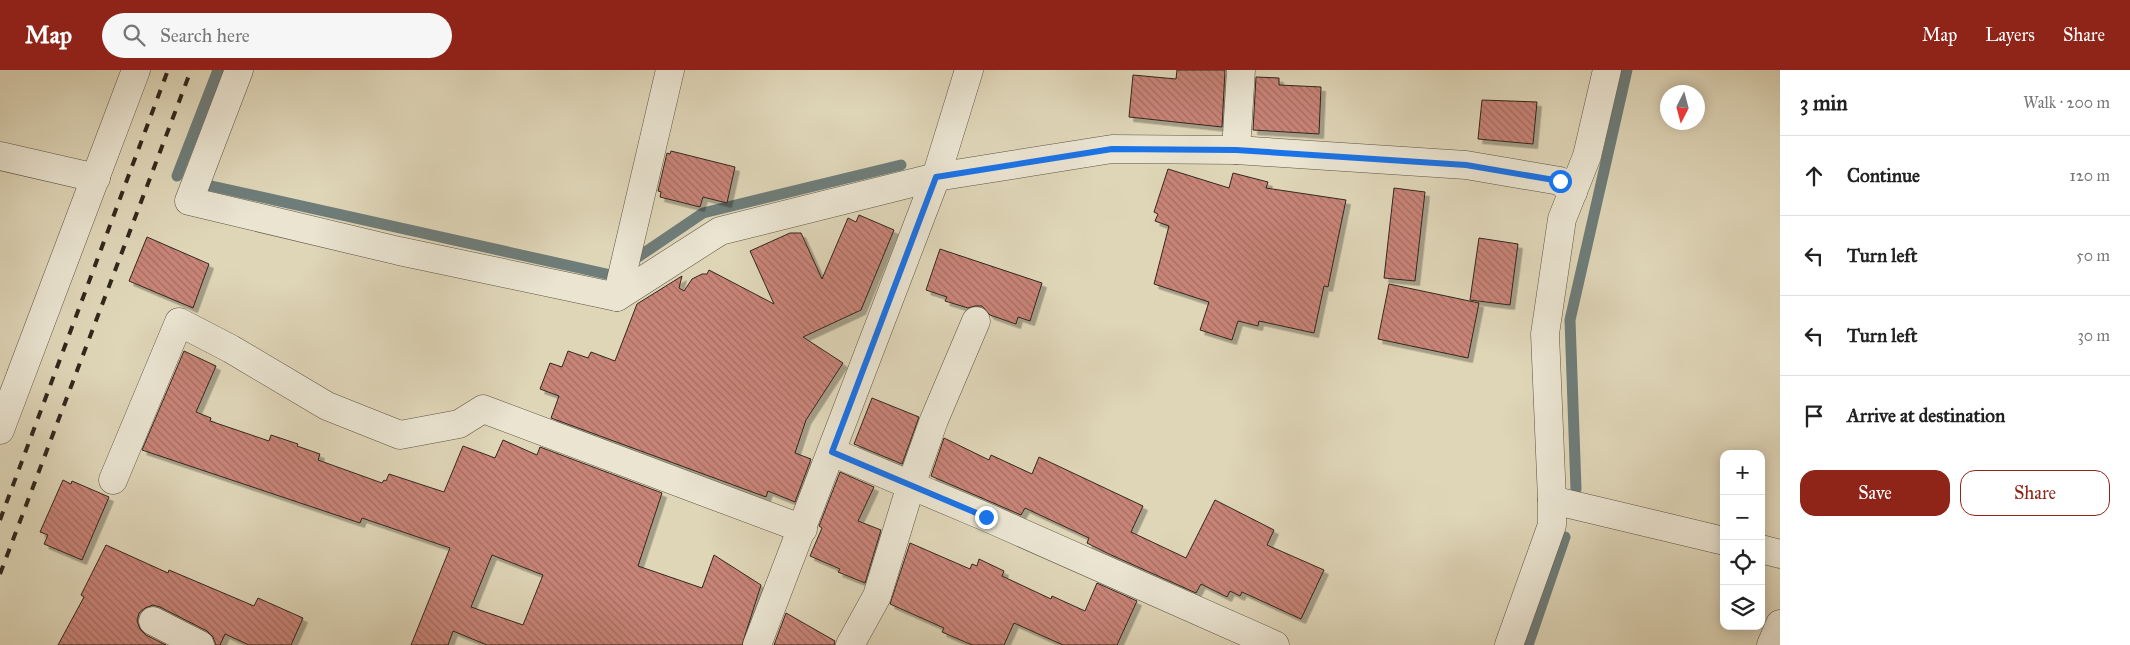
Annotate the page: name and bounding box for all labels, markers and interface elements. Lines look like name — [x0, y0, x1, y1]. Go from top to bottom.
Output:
search box — [102, 13, 452, 58]
text: Map — [25, 20, 72, 50]
icon: search — [120, 21, 148, 49]
text: Search here — [160, 24, 250, 47]
text: Map — [1922, 24, 1957, 46]
text: Layers — [1985, 24, 2035, 46]
text: Share — [2063, 24, 2105, 46]
north arrow — [1660, 85, 1705, 130]
text: 3 min — [1800, 90, 1848, 116]
text: Walk · 200 m — [2023, 93, 2110, 112]
icon: ahead — [1800, 162, 1828, 190]
text: Continue — [1847, 164, 1920, 187]
text: 120 m — [2070, 166, 2110, 185]
route start — [1549, 170, 1572, 193]
icon: left — [1800, 242, 1828, 270]
text: Turn left — [1847, 244, 1917, 267]
text: 50 m — [2076, 246, 2110, 265]
icon: left — [1800, 322, 1828, 350]
text: Turn left — [1847, 324, 1917, 347]
text: 30 m — [2077, 326, 2110, 345]
icon: arrive — [1800, 402, 1828, 430]
text: Arrive at destination — [1847, 404, 2005, 427]
map controls — [1720, 450, 1765, 630]
button: + — [1720, 450, 1765, 495]
button: Save — [1800, 470, 1950, 516]
button: Share — [1960, 470, 2110, 516]
button: − — [1720, 495, 1765, 540]
route end — [975, 506, 998, 529]
button: locate — [1720, 540, 1765, 585]
button: layers — [1720, 585, 1765, 630]

